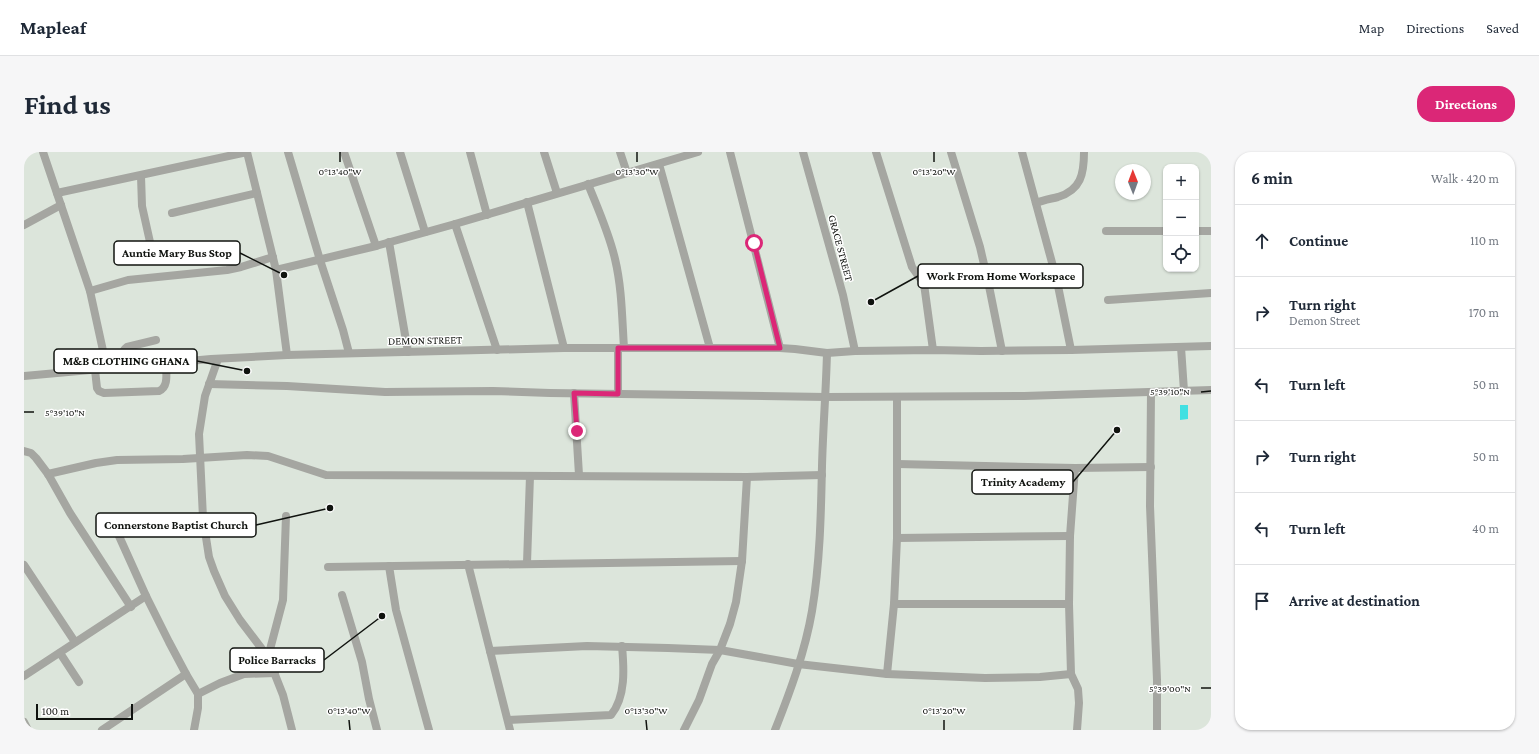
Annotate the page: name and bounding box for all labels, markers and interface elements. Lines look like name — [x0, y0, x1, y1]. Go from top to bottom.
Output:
text: Mapleaf — [20, 17, 86, 38]
text: Map — [1359, 20, 1384, 36]
text: Directions — [1406, 20, 1464, 36]
text: Saved — [1486, 20, 1519, 36]
button: Directions — [1417, 86, 1515, 122]
text: Find us — [24, 89, 111, 120]
north arrow — [1115, 164, 1151, 200]
map controls — [1163, 164, 1199, 272]
button: + — [1163, 164, 1199, 200]
text: 0°13'40"W — [319, 166, 362, 177]
text: 0°13'30"W — [616, 166, 659, 177]
text: 0°13'20"W — [913, 166, 956, 177]
text: 6 min — [1251, 169, 1293, 188]
text: Walk · 420 m — [1431, 171, 1499, 186]
button: − — [1163, 200, 1199, 236]
street label: GRACE STREET — [826, 213, 856, 283]
icon: ahead — [1251, 230, 1273, 252]
text: Continue — [1289, 233, 1348, 249]
text: 110 m — [1470, 233, 1499, 248]
route start — [745, 234, 763, 252]
button: locate — [1163, 236, 1199, 272]
callout: Auntie Mary Bus Stop — [114, 241, 240, 265]
text: Auntie Mary Bus Stop — [121, 246, 232, 260]
callout: Work From Home Workspace — [918, 264, 1083, 288]
text: Work From Home Workspace — [926, 269, 1076, 283]
text: Turn right — [1289, 297, 1356, 313]
icon: right — [1251, 302, 1273, 324]
text: 170 m — [1469, 305, 1499, 320]
text: Demon Street — [1289, 313, 1360, 328]
street label: DEMON STREET — [388, 333, 462, 347]
callout: M&B CLOTHING GHANA — [54, 349, 197, 373]
text: M&B CLOTHING GHANA — [63, 354, 190, 368]
icon: left — [1251, 374, 1273, 396]
text: Turn left — [1289, 377, 1345, 393]
text: 50 m — [1473, 377, 1499, 392]
text: 5°39'10"N — [1150, 386, 1190, 397]
text: 5°39'10"N — [45, 407, 85, 418]
route end — [568, 422, 586, 440]
icon: right — [1251, 446, 1273, 468]
text: Turn right — [1289, 449, 1356, 465]
text: 50 m — [1473, 449, 1499, 464]
callout: Trinity Academy — [972, 470, 1073, 494]
text: Trinity Academy — [981, 475, 1065, 489]
callout: Connerstone Baptist Church — [96, 513, 256, 537]
text: Connerstone Baptist Church — [104, 518, 248, 532]
icon: left — [1251, 518, 1273, 540]
text: Turn left — [1289, 521, 1345, 537]
text: 40 m — [1472, 521, 1499, 536]
icon: arrive — [1251, 590, 1273, 612]
text: Arrive at destination — [1289, 593, 1420, 609]
callout: Police Barracks — [230, 648, 324, 672]
text: Police Barracks — [238, 653, 316, 667]
text: 5°39'00"N — [1149, 683, 1191, 694]
scale bar — [36, 702, 133, 721]
text: 100 m — [42, 705, 69, 717]
text: 0°13'40"W — [328, 705, 371, 716]
text: 0°13'30"W — [625, 705, 668, 716]
text: 0°13'20"W — [923, 705, 966, 716]

